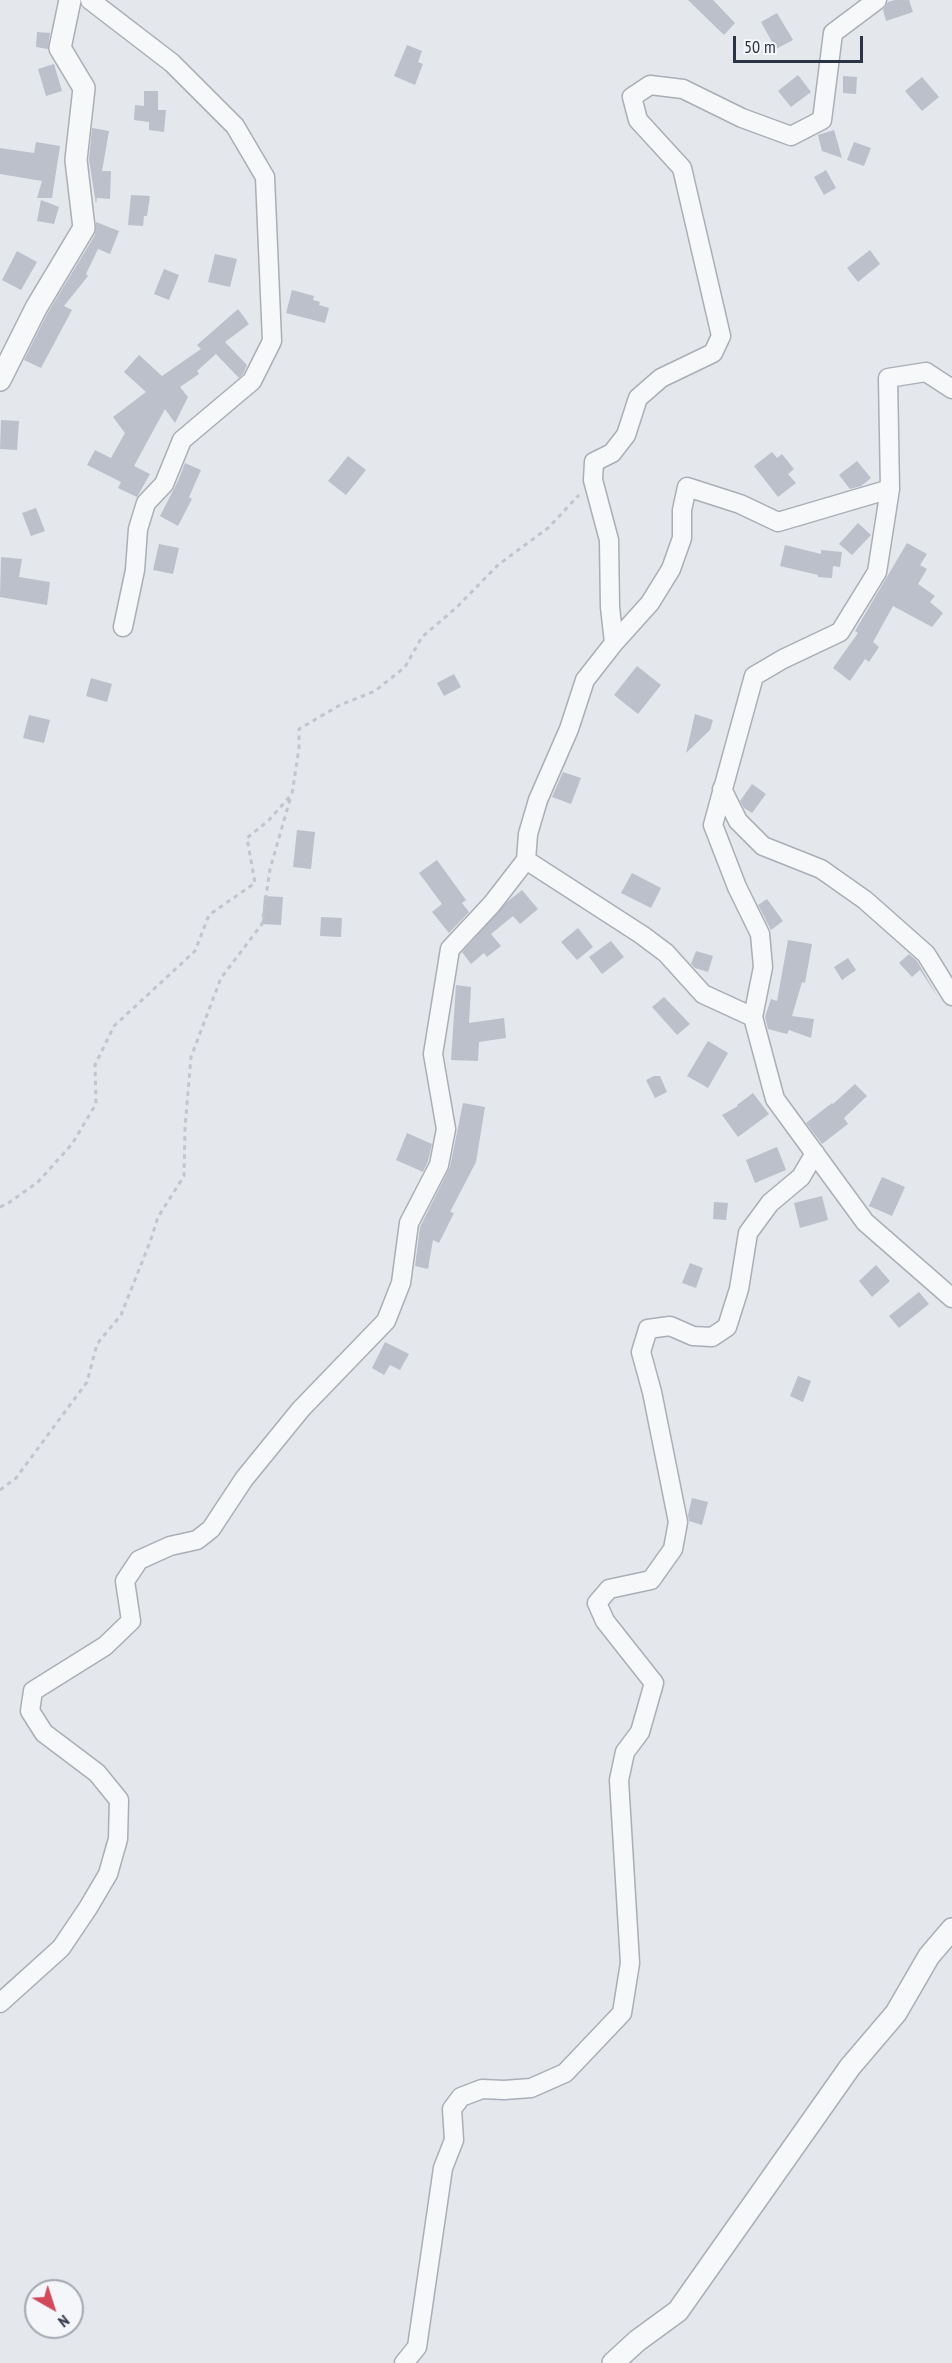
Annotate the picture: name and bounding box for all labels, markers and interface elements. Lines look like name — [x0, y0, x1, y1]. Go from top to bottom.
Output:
scale bar — [736, 24, 866, 62]
text: 50 m — [744, 35, 776, 58]
north arrow — [24, 2279, 84, 2339]
text: N — [54, 2311, 74, 2332]

